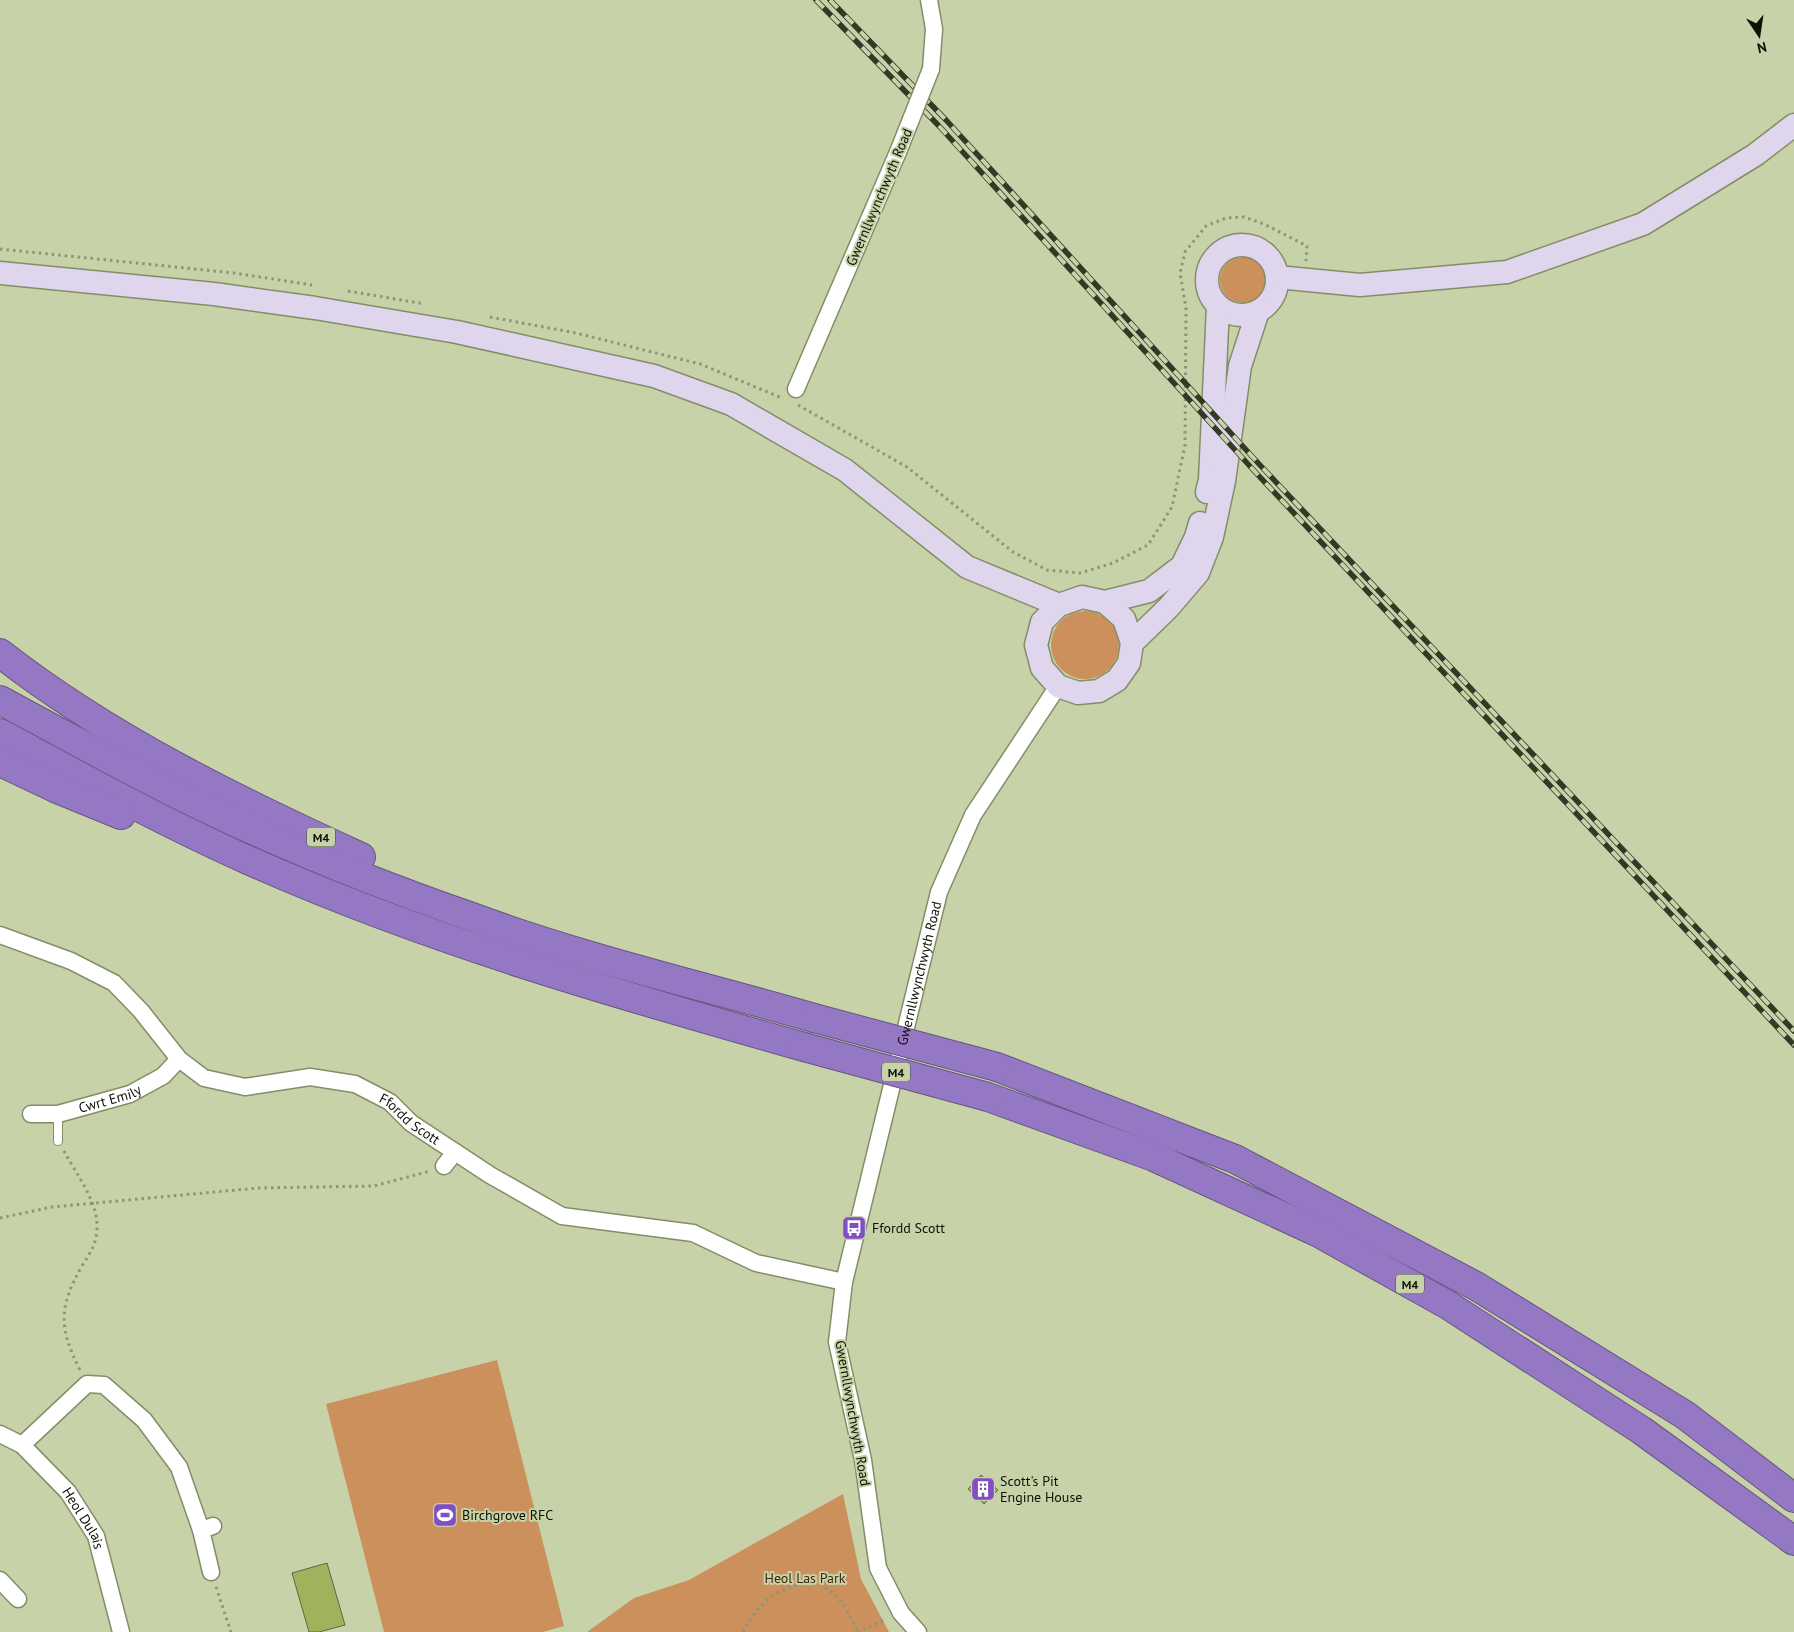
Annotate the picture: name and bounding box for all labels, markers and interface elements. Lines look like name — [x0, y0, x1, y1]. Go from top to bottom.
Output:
north arrow — [1734, 10, 1784, 60]
text: N — [1755, 38, 1768, 57]
street label: Gwernllwynchwyth Road — [842, 126, 916, 268]
road number: M4 — [307, 828, 335, 846]
street label: Gwernllwynchwyth Road — [893, 899, 945, 1047]
road number: M4 — [882, 1062, 910, 1082]
street label: Cwrt Emily — [76, 1080, 145, 1117]
street label: Ffordd Scott — [376, 1089, 444, 1149]
bus stop icon: Ffordd Scott — [841, 1215, 867, 1241]
place label: Ffordd Scott — [872, 1219, 945, 1237]
road number: M4 — [1396, 1274, 1424, 1294]
street label: Gwernllwynchwyth Road — [831, 1339, 875, 1487]
place label: Scott's Pit Engine House — [1000, 1472, 1082, 1506]
building icon: Scott's Pit Engine House — [970, 1476, 996, 1502]
street label: Heol Dulais — [58, 1484, 108, 1551]
sports icon: Birchgrove RFC — [432, 1502, 458, 1528]
place label: Birchgrove RFC — [462, 1506, 553, 1524]
park label: Heol Las Park — [765, 1569, 846, 1587]

